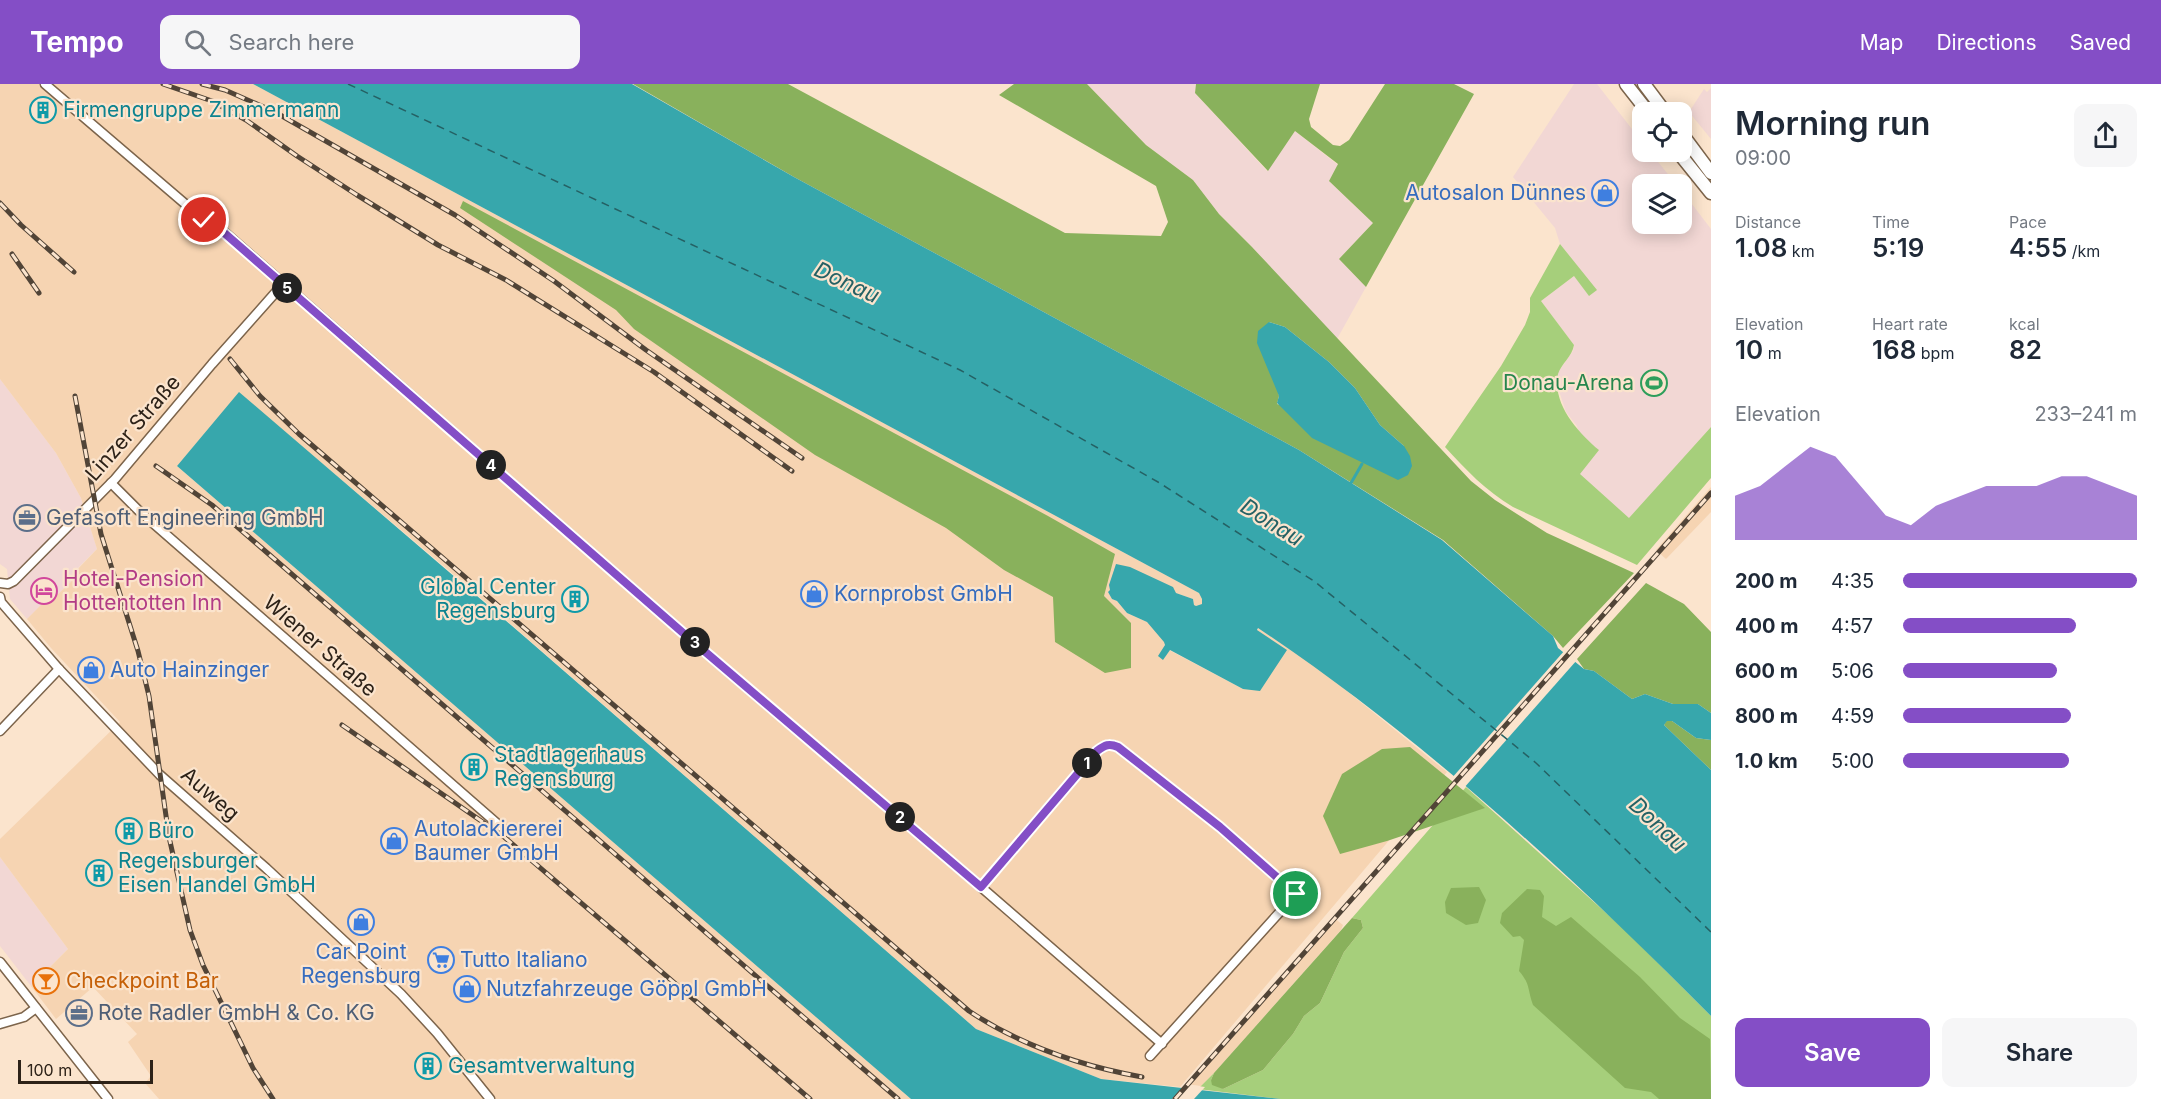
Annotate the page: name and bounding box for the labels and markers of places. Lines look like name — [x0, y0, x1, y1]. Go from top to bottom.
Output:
building icon: Firmengruppe Zimmermann — [28, 95, 58, 125]
place label: Firmengruppe Zimmermann — [63, 97, 339, 122]
shop icon: Autosalon Dünnes — [1590, 178, 1620, 208]
place label: Autosalon Dünnes — [1405, 180, 1586, 205]
pin — [178, 194, 229, 245]
pin: 5 — [272, 273, 302, 303]
sports icon: Donau-Arena — [1639, 368, 1669, 398]
place label: Donau-Arena — [1503, 370, 1634, 395]
pin: 4 — [476, 450, 506, 480]
office icon: Gefasoft Engineering GmbH — [12, 503, 42, 533]
place label: Gefasoft Engineering GmbH — [46, 505, 324, 530]
place label: Hotel-Pension Hottentotten Inn — [63, 566, 222, 615]
place label: Global Center Regensburg — [420, 574, 556, 623]
hotel icon: Hotel-Pension Hottentotten Inn — [29, 576, 59, 606]
shop icon: Kornprobst GmbH — [799, 579, 829, 609]
place label: Kornprobst GmbH — [834, 581, 1013, 606]
building icon: Global Center Regensburg — [560, 584, 590, 614]
pin: 3 — [680, 627, 710, 657]
shop icon: Auto Hainzinger — [76, 655, 106, 685]
place label: Auto Hainzinger — [110, 657, 269, 682]
place label: Stadtlagerhaus Regensburg — [494, 742, 644, 791]
pin: 1 — [1072, 748, 1102, 778]
building icon: Stadtlagerhaus Regensburg — [459, 752, 489, 782]
pin: 2 — [885, 802, 915, 832]
building icon: Büro — [114, 816, 144, 846]
place label: Autolackiererei Baumer GmbH — [414, 816, 563, 865]
place label: Büro — [148, 818, 194, 843]
shop icon: Autolackiererei Baumer GmbH — [379, 826, 409, 856]
place label: Regensburger Eisen Handel GmbH — [118, 848, 316, 897]
building icon: Regensburger Eisen Handel GmbH — [84, 858, 114, 888]
pin — [1270, 868, 1321, 919]
shop icon: Car Point Regensburg — [346, 907, 376, 937]
place label: Car Point Regensburg — [301, 939, 421, 988]
supermarket icon: Tutto Italiano — [426, 945, 456, 975]
place label: Tutto Italiano — [460, 947, 588, 972]
bar icon: Checkpoint Bar — [31, 966, 61, 996]
place label: Checkpoint Bar — [66, 968, 219, 993]
shop icon: Nutzfahrzeuge Göppl GmbH — [452, 974, 482, 1004]
place label: Nutzfahrzeuge Göppl GmbH — [486, 976, 767, 1001]
office icon: Rote Radler GmbH & Co. KG — [64, 998, 94, 1028]
place label: Rote Radler GmbH & Co. KG — [98, 1000, 375, 1025]
building icon: Gesamtverwaltung — [413, 1051, 443, 1081]
place label: Gesamtverwaltung — [448, 1053, 635, 1078]

